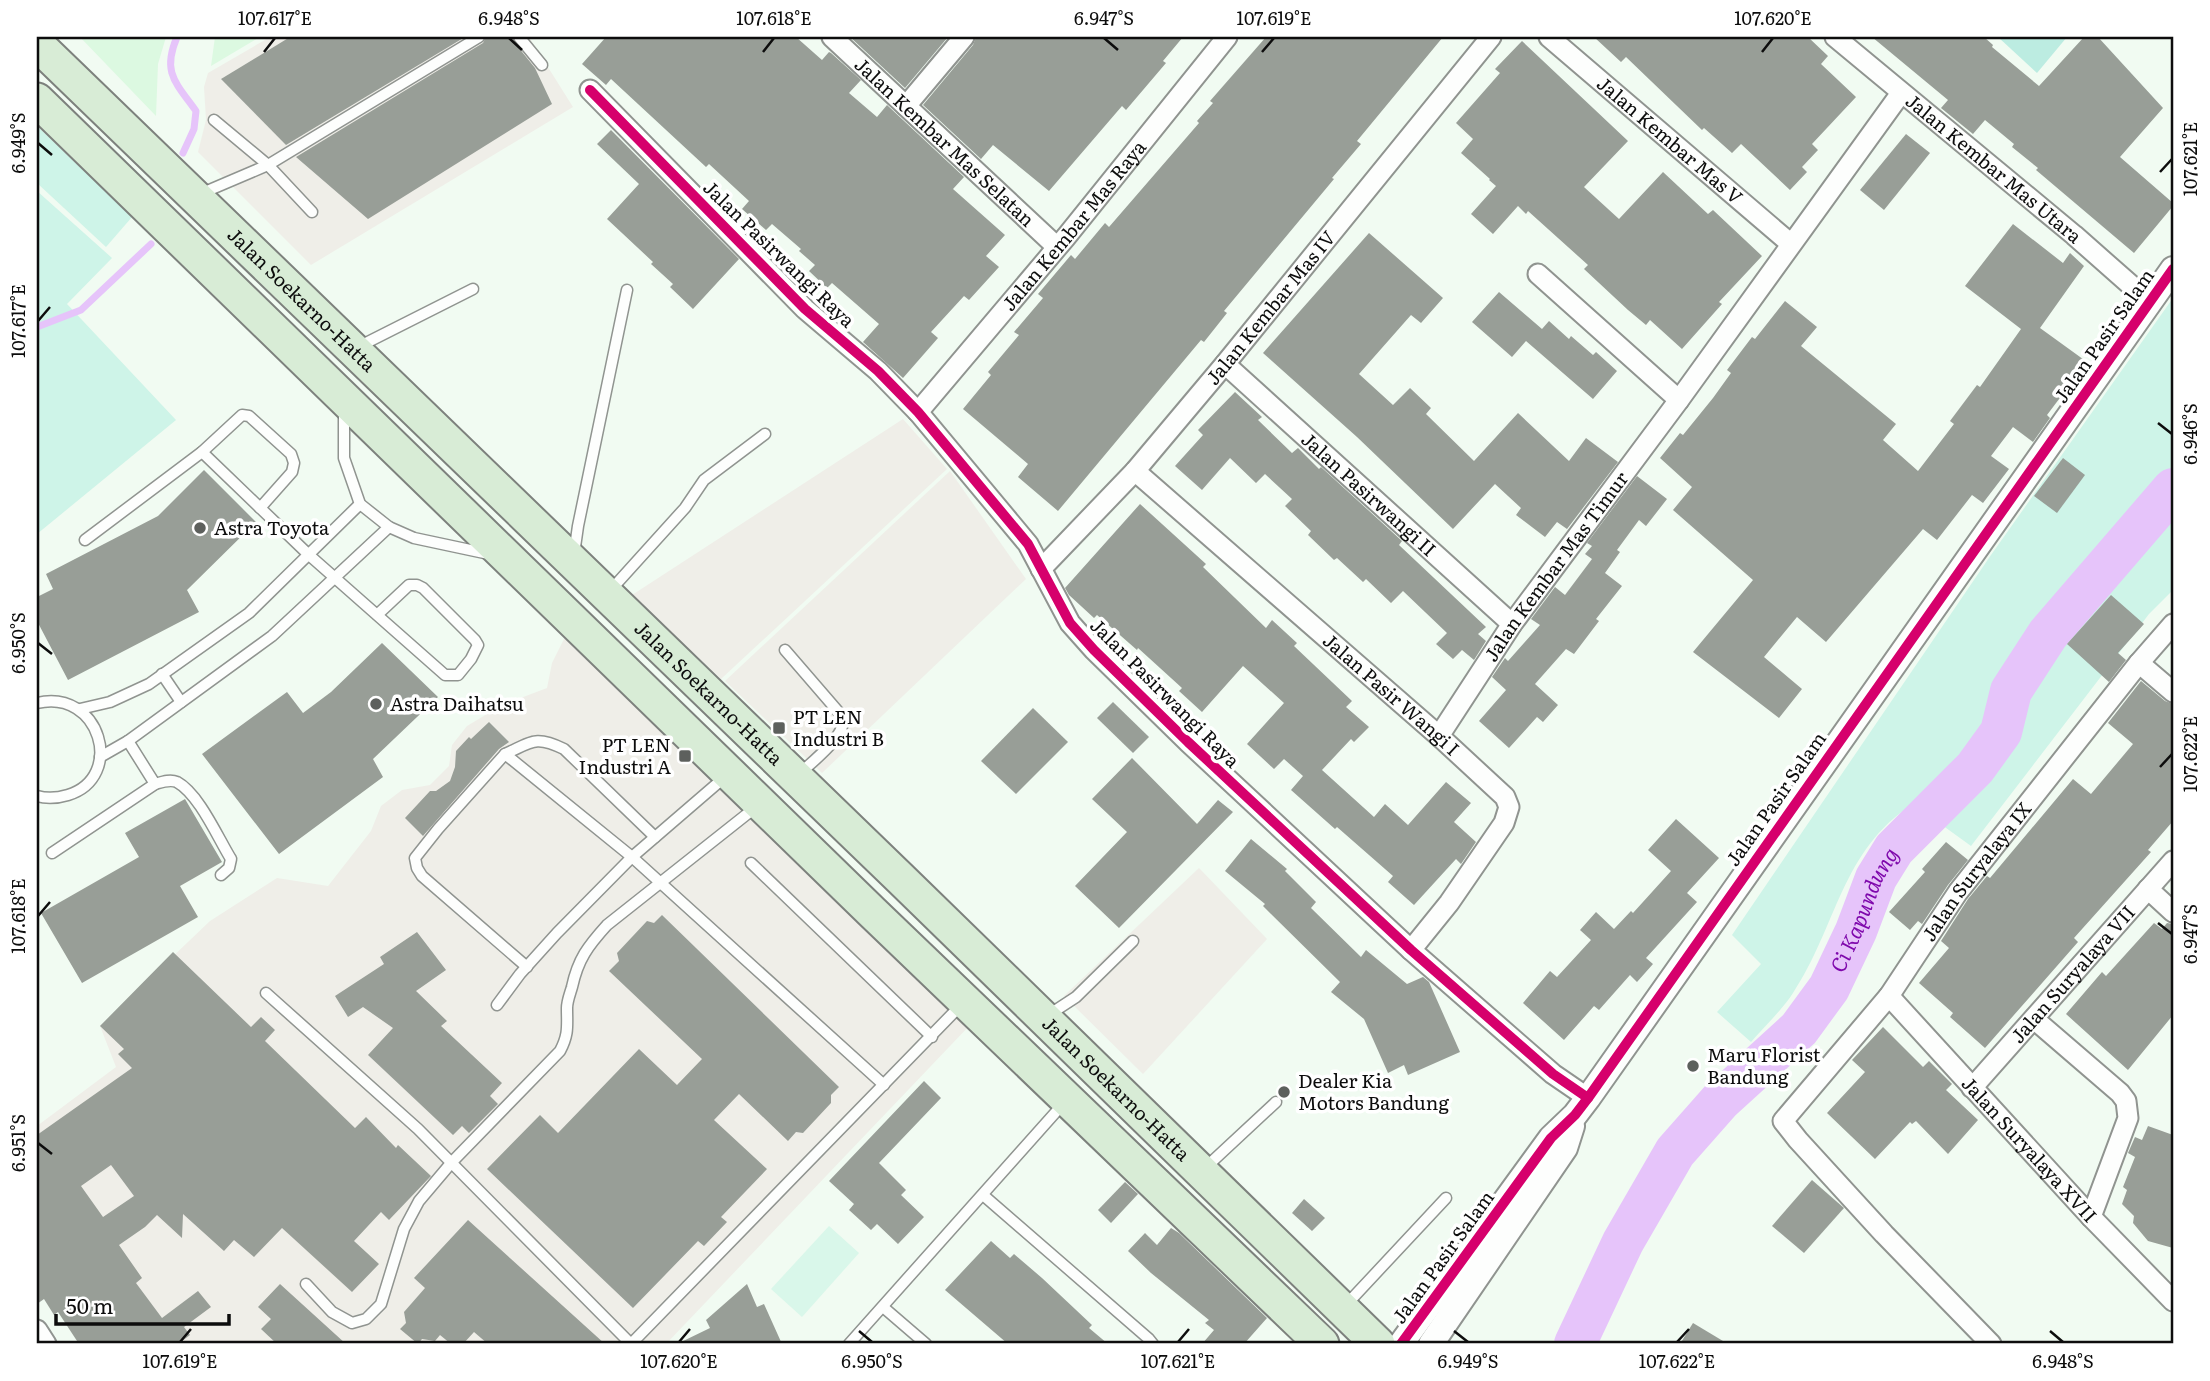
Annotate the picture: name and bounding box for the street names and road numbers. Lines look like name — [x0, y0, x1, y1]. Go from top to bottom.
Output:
street label: Jalan Kembar Mas Selatan — [849, 50, 1041, 232]
street label: Jalan Kembar Mas V — [1591, 69, 1750, 210]
street label: Jalan Kembar Mas Utara — [1900, 86, 2089, 249]
street label: Jalan Kembar Mas Raya — [994, 133, 1152, 316]
street label: Jalan Pasirwangi Raya — [698, 173, 862, 334]
street label: Jalan Soekarno-Hatta — [222, 220, 383, 378]
street label: Jalan Kembar Mas IV — [1198, 224, 1341, 390]
street label: Jalan Pasir Salam — [2046, 263, 2160, 408]
street label: Jalan Pasirwangi II — [1296, 425, 1443, 562]
street label: Jalan Kembar Mas Timur — [1476, 465, 1634, 667]
street label: Jalan Pasirwangi Raya — [1085, 611, 1247, 774]
street label: Jalan Soekarno-Hatta — [629, 614, 790, 771]
street label: Jalan Pasir Wangi I — [1317, 626, 1467, 762]
street label: Jalan Pasir Salam — [1718, 726, 1832, 871]
street label: Jalan Suryalaya IX — [1914, 795, 2037, 946]
street label: Jalan Suryalaya VII — [2003, 898, 2141, 1049]
street label: Jalan Soekarno-Hatta — [1037, 1009, 1198, 1167]
street label: Jalan Suryalaya XVII — [1956, 1070, 2104, 1228]
street label: Jalan Pasir Salam — [1384, 1184, 1500, 1329]

